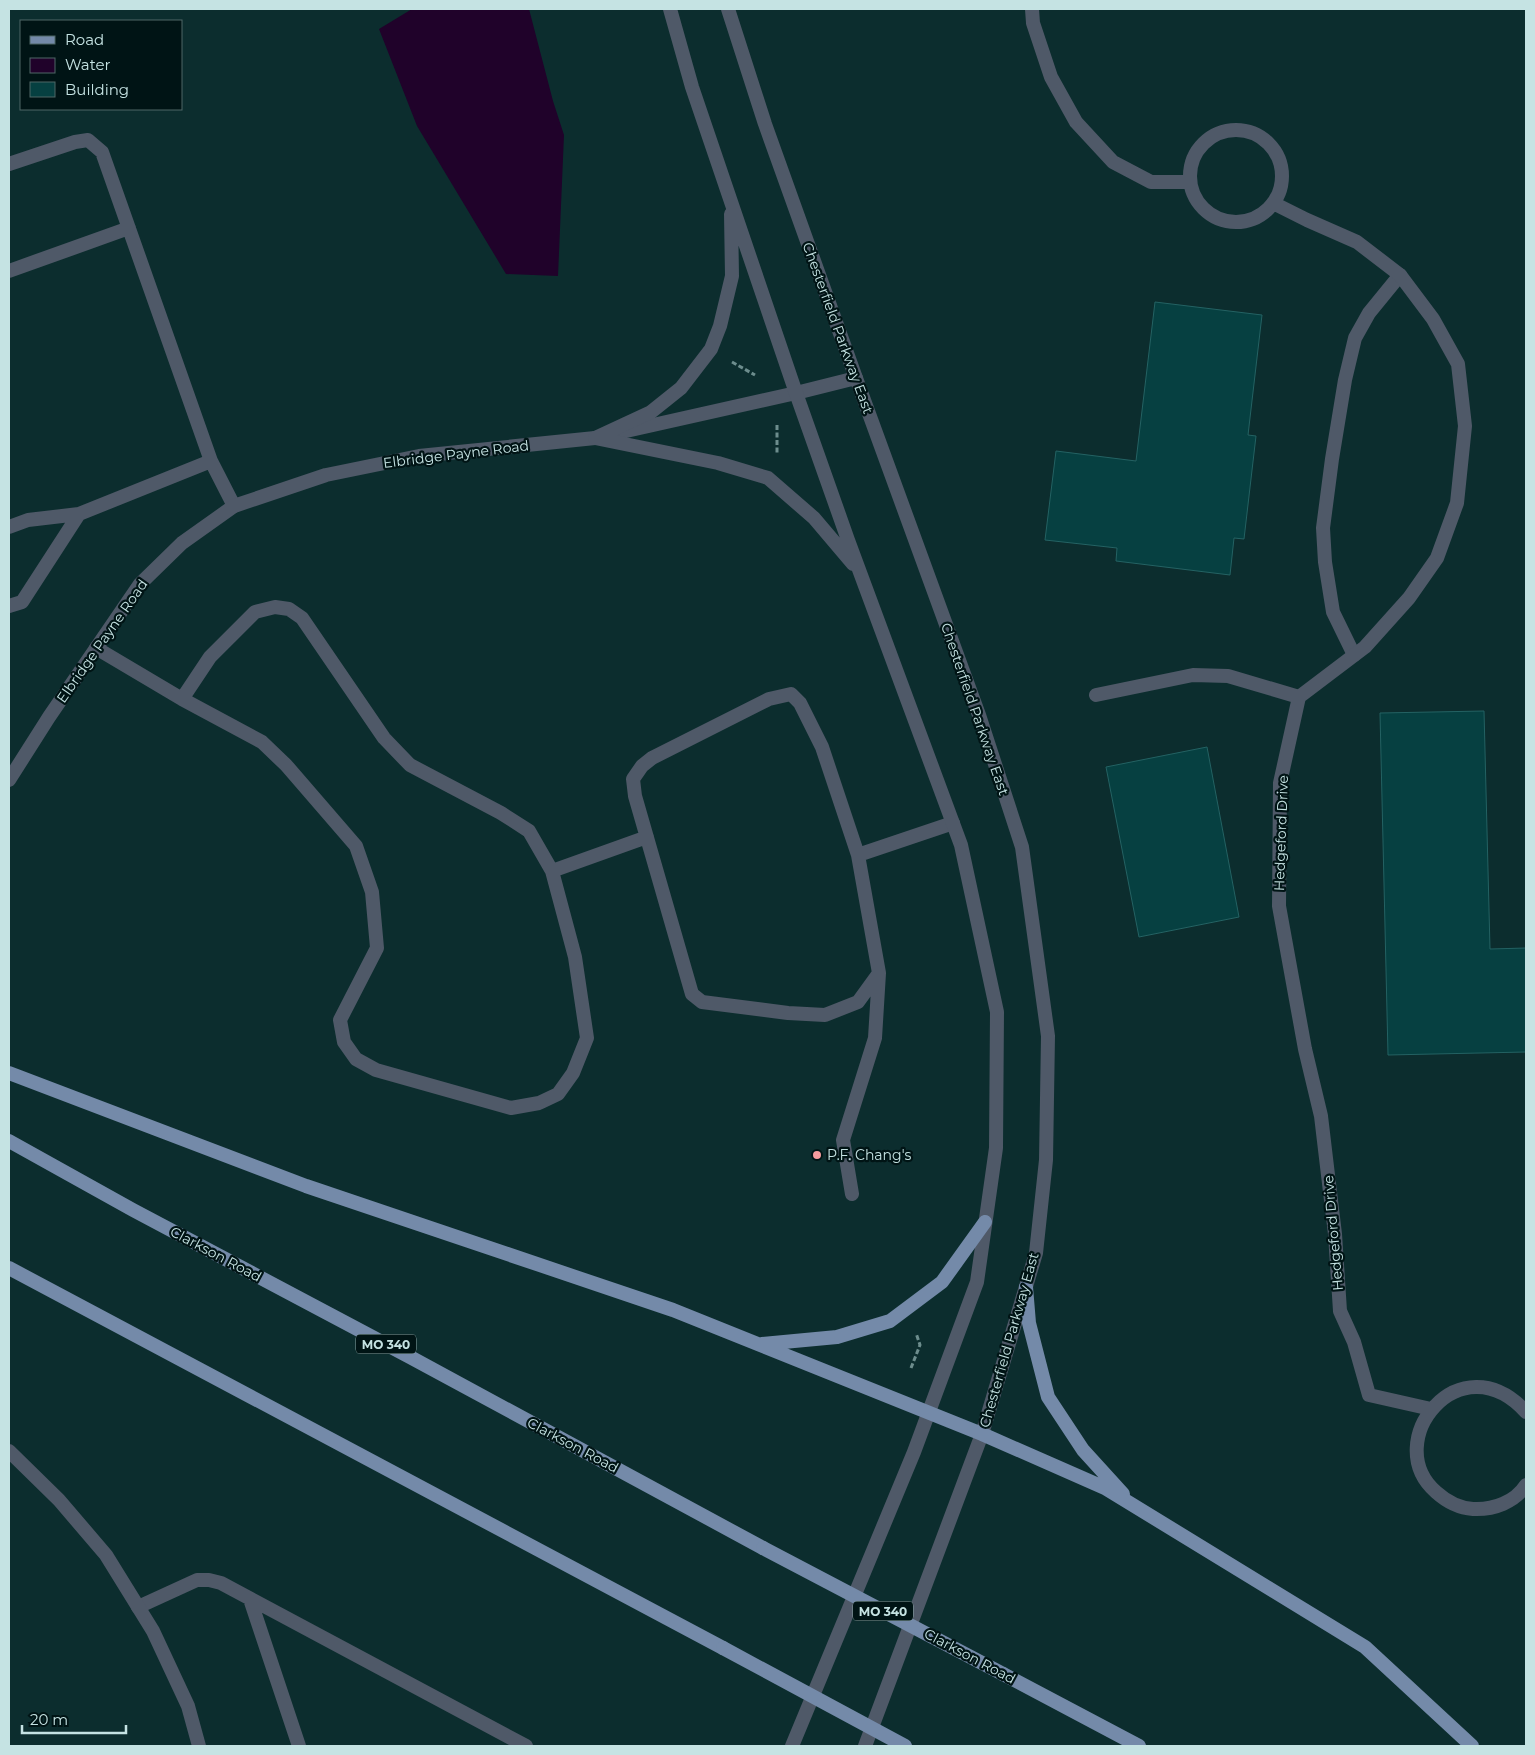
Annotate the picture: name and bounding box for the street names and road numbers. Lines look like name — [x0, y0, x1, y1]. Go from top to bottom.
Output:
street label: Chesterfield Parkway East — [799, 240, 878, 417]
street label: Elbridge Payne Road — [382, 436, 530, 472]
street label: Elbridge Payne Road — [53, 576, 151, 706]
street label: Chesterfield Parkway East — [937, 620, 1013, 798]
street label: Hedgeford Drive — [1270, 775, 1292, 891]
street label: Hedgeford Drive — [1319, 1174, 1347, 1292]
street label: Clarkson Road — [167, 1222, 265, 1286]
street label: Chesterfield Parkway East — [975, 1250, 1043, 1430]
road number: MO 340 — [356, 1335, 416, 1354]
street label: Clarkson Road — [524, 1413, 622, 1477]
road number: MO 340 — [853, 1602, 913, 1620]
street label: Clarkson Road — [921, 1624, 1019, 1688]

